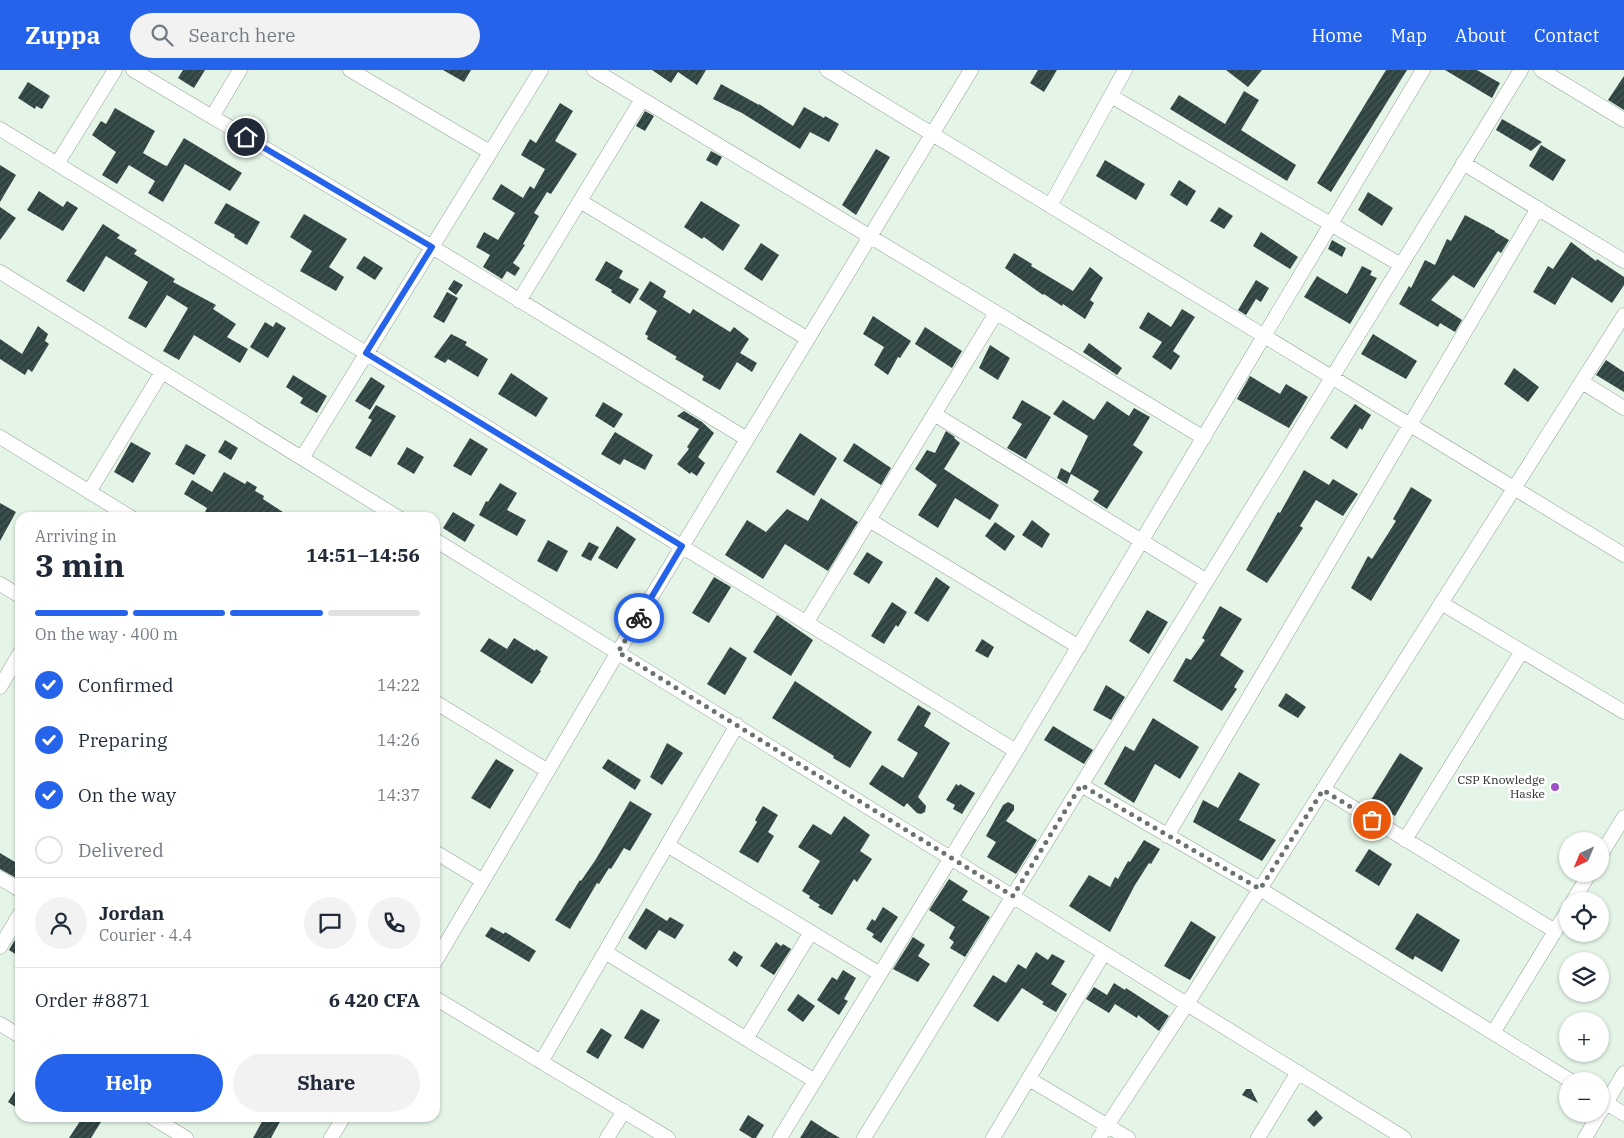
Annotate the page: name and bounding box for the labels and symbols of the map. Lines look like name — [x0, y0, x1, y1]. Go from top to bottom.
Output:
pin — [225, 116, 267, 158]
courier — [614, 593, 664, 643]
place label: CSP Knowledge Haske — [1457, 772, 1545, 801]
marker: CSP Knowledge Haske — [1549, 781, 1561, 793]
pin — [1351, 799, 1393, 841]
north arrow — [1559, 832, 1609, 882]

